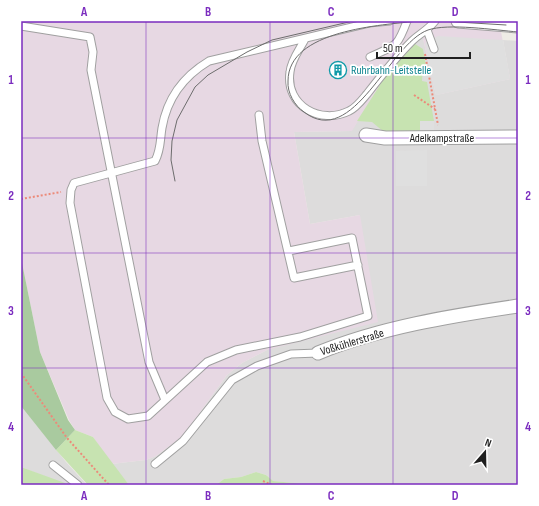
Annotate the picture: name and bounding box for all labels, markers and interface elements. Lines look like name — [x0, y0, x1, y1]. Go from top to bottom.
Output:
text: A — [80, 4, 88, 20]
text: B — [205, 4, 211, 20]
text: C — [328, 4, 335, 20]
text: D — [452, 4, 459, 20]
scale bar — [377, 34, 470, 60]
text: 50 m — [383, 41, 403, 56]
building icon: Ruhrbahn-Leitstelle — [328, 60, 348, 80]
place label: Ruhrbahn-Leitstelle — [351, 63, 432, 78]
text: 1 — [8, 72, 14, 88]
text: 1 — [525, 72, 531, 88]
street label: Adelkampstraße — [409, 131, 474, 146]
text: 2 — [8, 188, 14, 204]
text: 2 — [525, 188, 531, 204]
text: 3 — [8, 303, 14, 319]
text: 3 — [525, 303, 531, 319]
street label: Voßkühlerstraße — [318, 326, 386, 359]
text: 4 — [8, 419, 14, 435]
text: 4 — [525, 419, 531, 435]
north arrow — [465, 432, 505, 472]
text: N — [483, 436, 493, 450]
text: A — [80, 488, 88, 504]
text: B — [205, 488, 211, 504]
text: C — [328, 488, 335, 504]
text: D — [452, 488, 459, 504]

